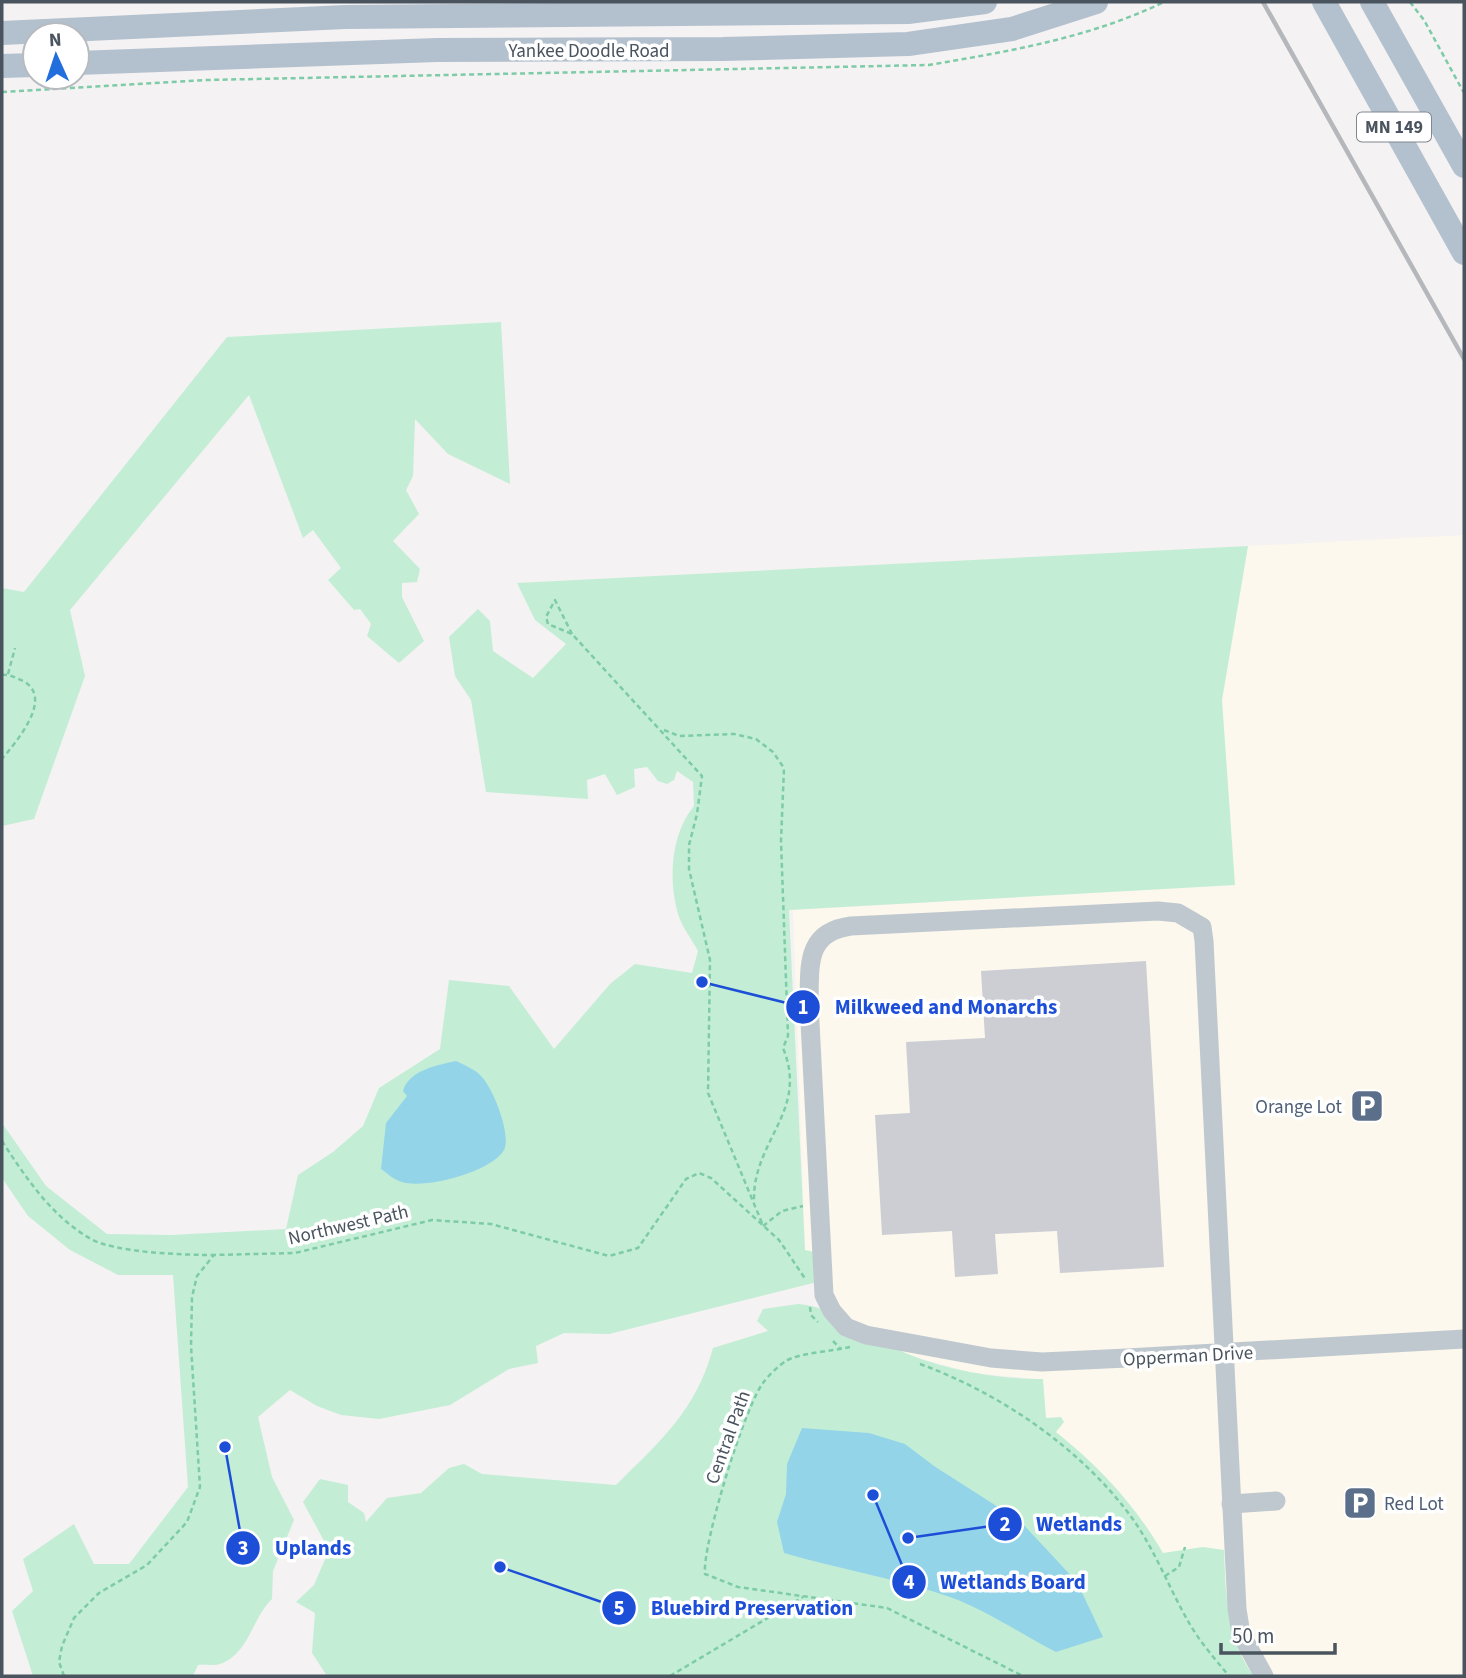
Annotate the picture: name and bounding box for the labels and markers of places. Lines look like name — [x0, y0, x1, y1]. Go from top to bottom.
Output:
callout: Milkweed and Monarchs — [785, 986, 1071, 1028]
parking icon: Orange Lot — [1348, 1087, 1386, 1125]
place label: Orange Lot — [1255, 1094, 1343, 1121]
parking icon: Red Lot — [1341, 1484, 1379, 1522]
place label: Red Lot — [1384, 1491, 1444, 1518]
callout: Wetlands — [987, 1503, 1136, 1545]
callout: Uplands — [225, 1527, 365, 1569]
callout: Wetlands Board — [892, 1561, 1100, 1603]
callout: Bluebird Preservation — [601, 1587, 867, 1629]

